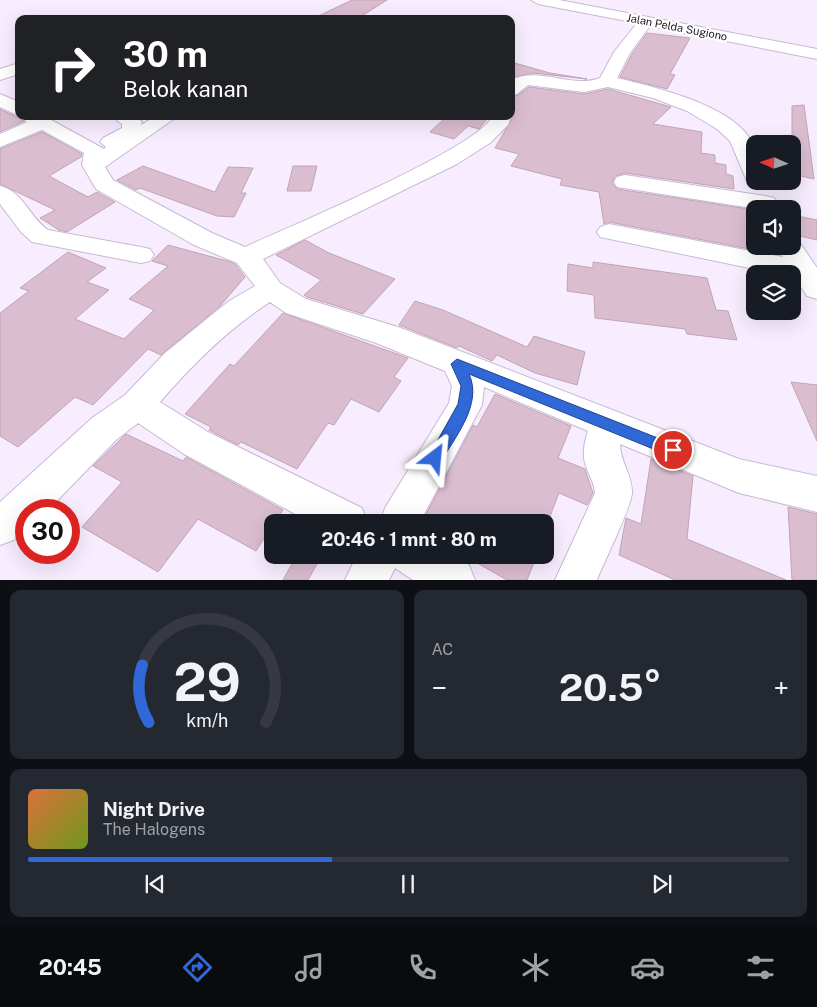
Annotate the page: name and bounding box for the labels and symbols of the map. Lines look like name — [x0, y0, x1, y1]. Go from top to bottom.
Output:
street label: Jalan Pelda Sugiono — [626, 11, 728, 43]
north arrow — [746, 135, 801, 190]
pin — [652, 429, 694, 471]
position arrow — [408, 431, 460, 483]
speed limit sign: 30 — [15, 499, 80, 564]

